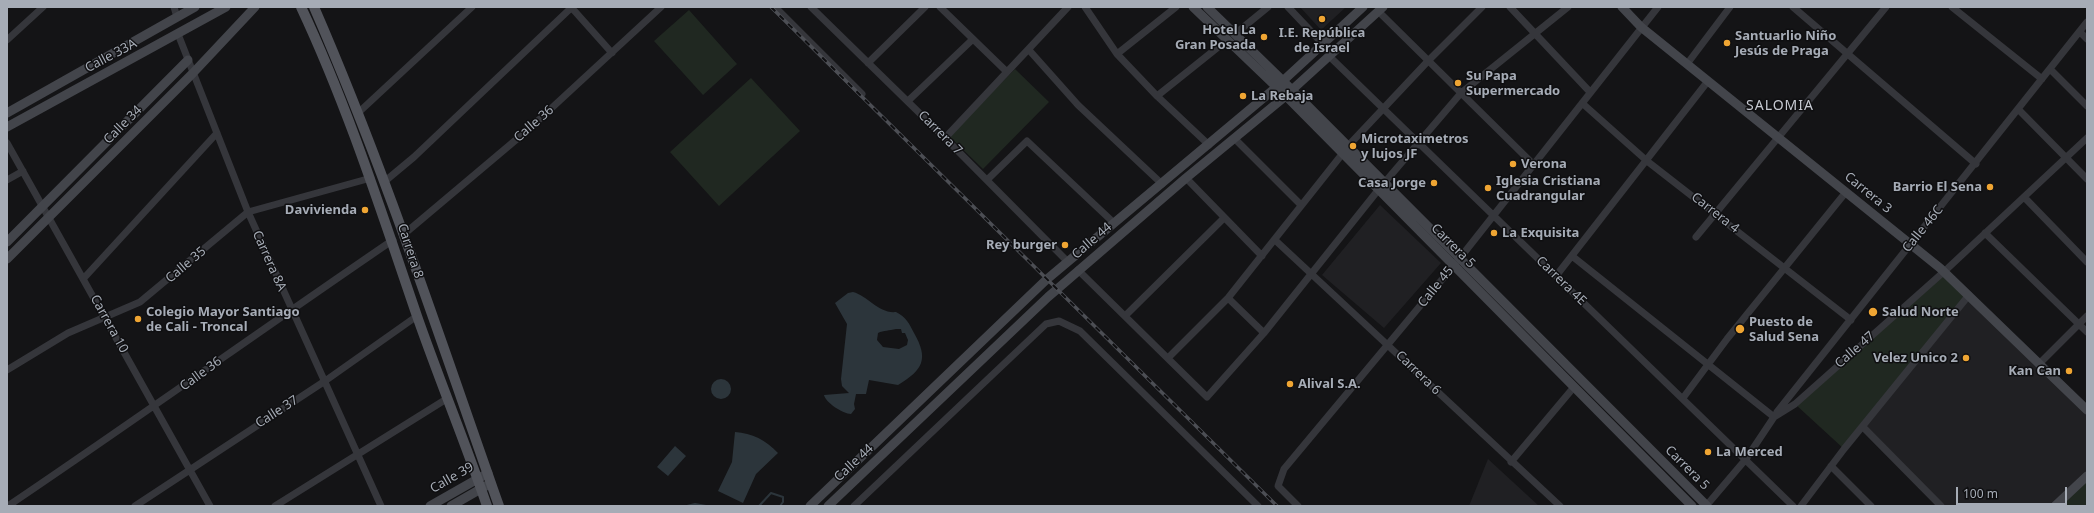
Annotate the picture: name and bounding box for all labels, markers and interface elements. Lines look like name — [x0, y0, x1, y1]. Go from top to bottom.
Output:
marker: I.E. República de Israel — [1317, 14, 1327, 24]
place label: Hotel La Gran Posada — [1175, 22, 1256, 53]
place label: I.E. República de Israel — [1279, 25, 1365, 56]
place label: Santuarlio Niño Jesús de Praga — [1735, 28, 1836, 59]
marker: Hotel La Gran Posada — [1259, 32, 1269, 42]
street label: Calle 33A — [83, 36, 139, 76]
marker: Santuarlio Niño Jesús de Praga — [1722, 38, 1732, 48]
place label: Su Papa Supermercado — [1466, 68, 1560, 99]
marker: Su Papa Supermercado — [1453, 78, 1463, 88]
place label: La Rebaja — [1251, 88, 1313, 104]
marker: La Rebaja — [1238, 91, 1248, 101]
district label: SALOMIA — [1746, 98, 1814, 114]
street label: Calle 36 — [511, 102, 557, 146]
street label: Calle 34 — [101, 103, 145, 147]
street label: Carrera 7 — [914, 107, 966, 159]
place label: Microtaximetros y lujos JF — [1361, 131, 1469, 162]
marker: Microtaximetros y lujos JF — [1348, 141, 1358, 151]
place label: Verona — [1521, 156, 1567, 172]
marker: Verona — [1508, 159, 1518, 169]
street label: Carrera 3 — [1841, 169, 1895, 217]
place label: Iglesia Cristiana Cuadrangular — [1496, 173, 1601, 204]
place label: Casa Jorge — [1358, 175, 1426, 191]
marker: Casa Jorge — [1429, 178, 1439, 188]
place label: Barrio El Sena — [1893, 179, 1982, 195]
marker: Barrio El Sena — [1985, 182, 1995, 192]
marker: Iglesia Cristiana Cuadrangular — [1483, 183, 1493, 193]
street label: Carrera 4 — [1688, 189, 1742, 237]
place label: Davivienda — [285, 202, 357, 218]
street label: Calle 46C — [1899, 202, 1947, 256]
marker: Davivienda — [360, 205, 370, 215]
street label: Calle 44 — [1069, 219, 1115, 263]
street label: Carrera 5 — [1427, 220, 1479, 272]
street label: Carrera 8 — [394, 222, 426, 280]
place label: La Exquisita — [1502, 225, 1579, 241]
street label: Carrera 8A — [249, 228, 289, 294]
marker: La Exquisita — [1489, 228, 1499, 238]
place label: Rey burger — [986, 237, 1057, 253]
marker: Rey burger — [1060, 240, 1070, 250]
street label: Calle 35 — [163, 244, 209, 286]
street label: Carrera 4E — [1533, 253, 1589, 309]
street label: Calle 45 — [1415, 264, 1457, 310]
street label: Carrera 10 — [87, 292, 131, 356]
place label: Colegio Mayor Santiago de Cali - Troncal — [146, 304, 300, 335]
place label: Salud Norte — [1882, 304, 1959, 320]
marker: Salud Norte — [1867, 306, 1879, 318]
marker: Colegio Mayor Santiago de Cali - Troncal — [133, 314, 143, 324]
place label: Puesto de Salud Sena — [1749, 314, 1819, 345]
marker: Puesto de Salud Sena — [1734, 323, 1746, 335]
street label: Calle 47 — [1832, 328, 1878, 372]
street label: Carrera 6 — [1392, 348, 1444, 398]
place label: Velez Unico 2 — [1873, 350, 1958, 366]
marker: Velez Unico 2 — [1961, 353, 1971, 363]
street label: Calle 36 — [177, 354, 225, 394]
place label: Kan Can — [2008, 363, 2061, 379]
marker: Kan Can — [2064, 366, 2074, 376]
place label: Alival S.A. — [1298, 376, 1361, 392]
marker: Alival S.A. — [1285, 379, 1295, 389]
street label: Calle 37 — [253, 392, 301, 432]
street label: Calle 44 — [831, 441, 877, 485]
street label: Carrera 5 — [1661, 442, 1713, 494]
place label: La Merced — [1716, 444, 1783, 460]
marker: La Merced — [1703, 447, 1713, 457]
street label: Calle 39 — [427, 459, 477, 497]
scale bar — [1958, 479, 2069, 505]
text: 100 m — [1963, 485, 1998, 502]

